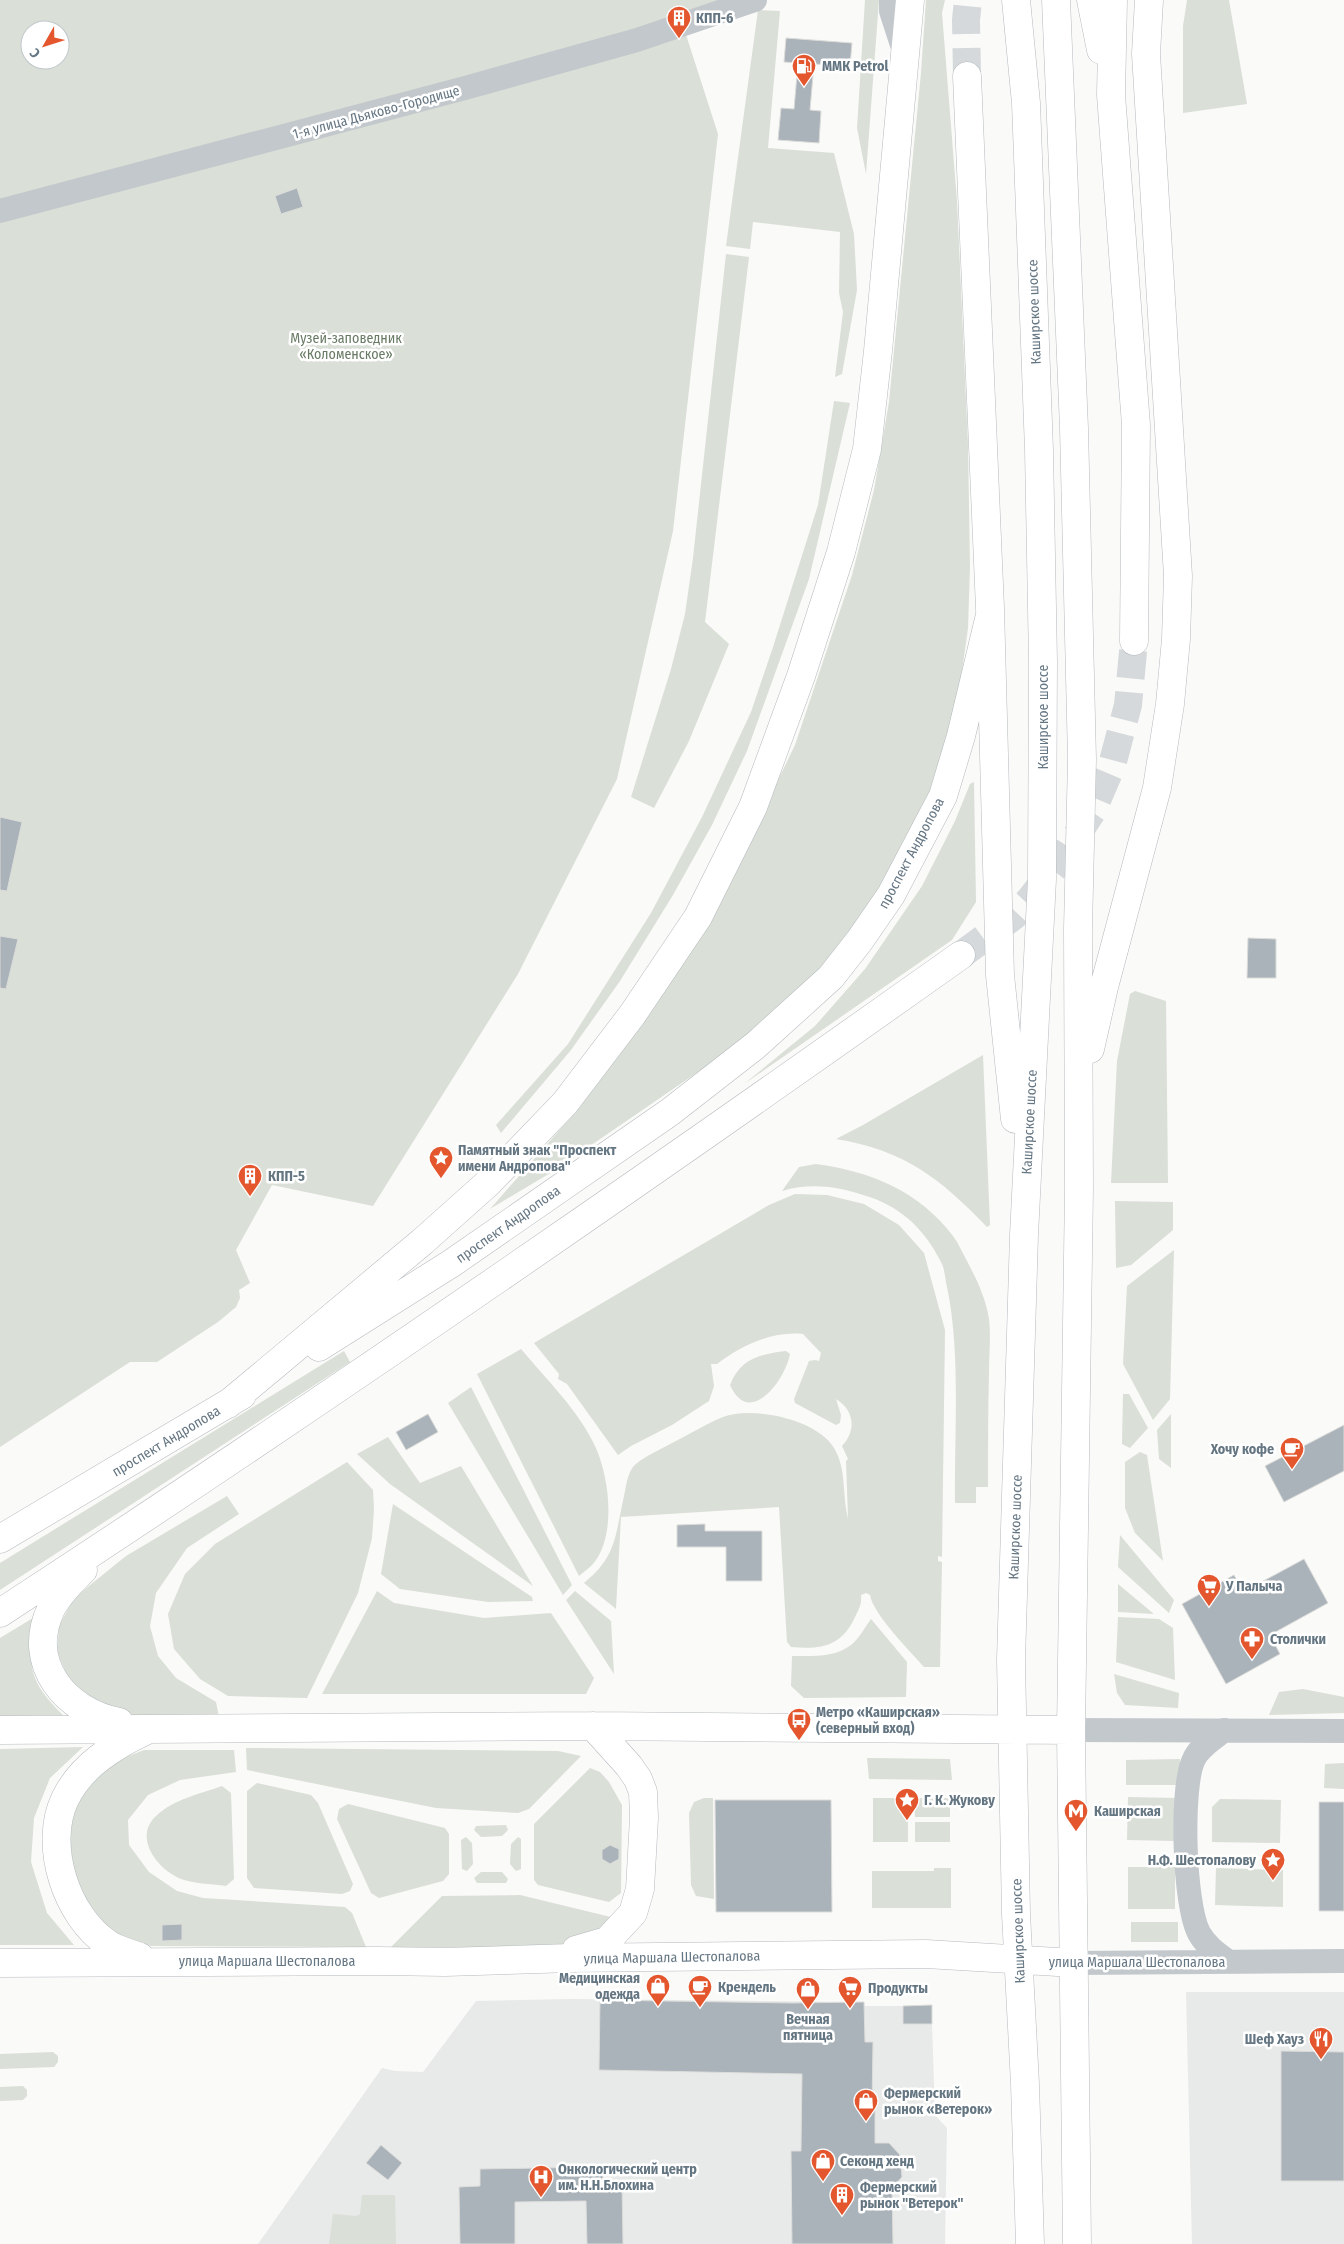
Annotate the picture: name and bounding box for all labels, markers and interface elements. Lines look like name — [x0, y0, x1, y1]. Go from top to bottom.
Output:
building icon: КПП-6 — [666, 5, 692, 39]
place label: КПП-6 — [696, 10, 733, 27]
north arrow — [20, 20, 70, 70]
text: С — [26, 44, 44, 61]
fuel station icon: ММК Petrol — [791, 53, 817, 87]
place label: ММК Petrol — [822, 58, 889, 75]
street label: 1-я улица Дьяково-Городище — [291, 82, 462, 143]
street label: Каширское шоссе — [1024, 259, 1045, 365]
park label: Музей-заповедник «Коломенское» — [290, 330, 402, 363]
street label: Каширское шоссе — [1035, 664, 1052, 769]
street label: проспект Андропова — [875, 795, 948, 912]
street label: Каширское шоссе — [1018, 1069, 1041, 1175]
place label: Памятный знак "Проспект имени Андропова" — [458, 1142, 617, 1175]
place icon: Памятный знак "Проспект имени Андропова" — [428, 1145, 454, 1179]
building icon: КПП-5 — [237, 1163, 263, 1197]
place label: КПП-5 — [268, 1168, 305, 1185]
street label: проспект Андропова — [453, 1182, 564, 1267]
street label: проспект Андропова — [109, 1402, 224, 1480]
cafe icon: Хочу кофе — [1279, 1436, 1305, 1470]
place label: Хочу кофе — [1210, 1441, 1274, 1458]
street label: Каширское шоссе — [1005, 1474, 1026, 1580]
supermarket icon: У Палыча — [1196, 1573, 1222, 1607]
place label: У Палыча — [1225, 1578, 1283, 1595]
pharmacy icon: Столички — [1239, 1626, 1265, 1660]
place label: Столички — [1270, 1631, 1326, 1648]
place label: Метро «Каширская» (северный вход) — [816, 1704, 940, 1737]
bus stop icon: Метро «Каширская» (северный вход) — [786, 1707, 812, 1741]
place icon: Г. К. Жукову — [894, 1787, 920, 1821]
place label: Г. К. Жукову — [924, 1792, 995, 1809]
metro station icon: Каширская — [1063, 1798, 1089, 1832]
place label: Каширская — [1094, 1803, 1161, 1820]
place icon: Н.Ф. Шестопалову — [1260, 1847, 1286, 1881]
place label: Н.Ф. Шестопалову — [1148, 1852, 1256, 1869]
street label: Каширское шоссе — [1008, 1878, 1029, 1984]
street label: улица Маршала Шестопалова — [584, 1947, 761, 1968]
street label: улица Маршала Шестопалова — [179, 1953, 355, 1970]
street label: улица Маршала Шестопалова — [1049, 1954, 1225, 1971]
place label: Медицинская одежда — [559, 1970, 640, 2003]
shop icon: Медицинская одежда — [645, 1973, 671, 2007]
cafe icon: Крендель — [687, 1974, 713, 2008]
supermarket icon: Продукты — [837, 1975, 863, 2009]
shop icon: Вечная пятница — [795, 1976, 821, 2010]
place label: Крендель — [718, 1979, 776, 1996]
place label: Продукты — [868, 1980, 928, 1997]
place label: Вечная пятница — [783, 2011, 833, 2044]
restaurant icon: Шеф Хауз — [1308, 2026, 1334, 2060]
place label: Шеф Хауз — [1245, 2031, 1304, 2048]
place label: Фермерский рынок «Ветерок» — [884, 2085, 992, 2118]
shop icon: Фермерский рынок «Ветерок» — [853, 2088, 879, 2122]
shop icon: Секонд хенд — [810, 2148, 836, 2182]
place label: Секонд хенд — [840, 2153, 914, 2170]
place label: Онкологический центр им. Н.Н.Блохина — [558, 2161, 697, 2194]
hospital icon: Онкологический центр им. Н.Н.Блохина — [528, 2164, 554, 2198]
place label: Фермерский рынок "Ветерок" — [860, 2179, 964, 2212]
building icon: Фермерский рынок "Ветерок" — [829, 2182, 855, 2216]

